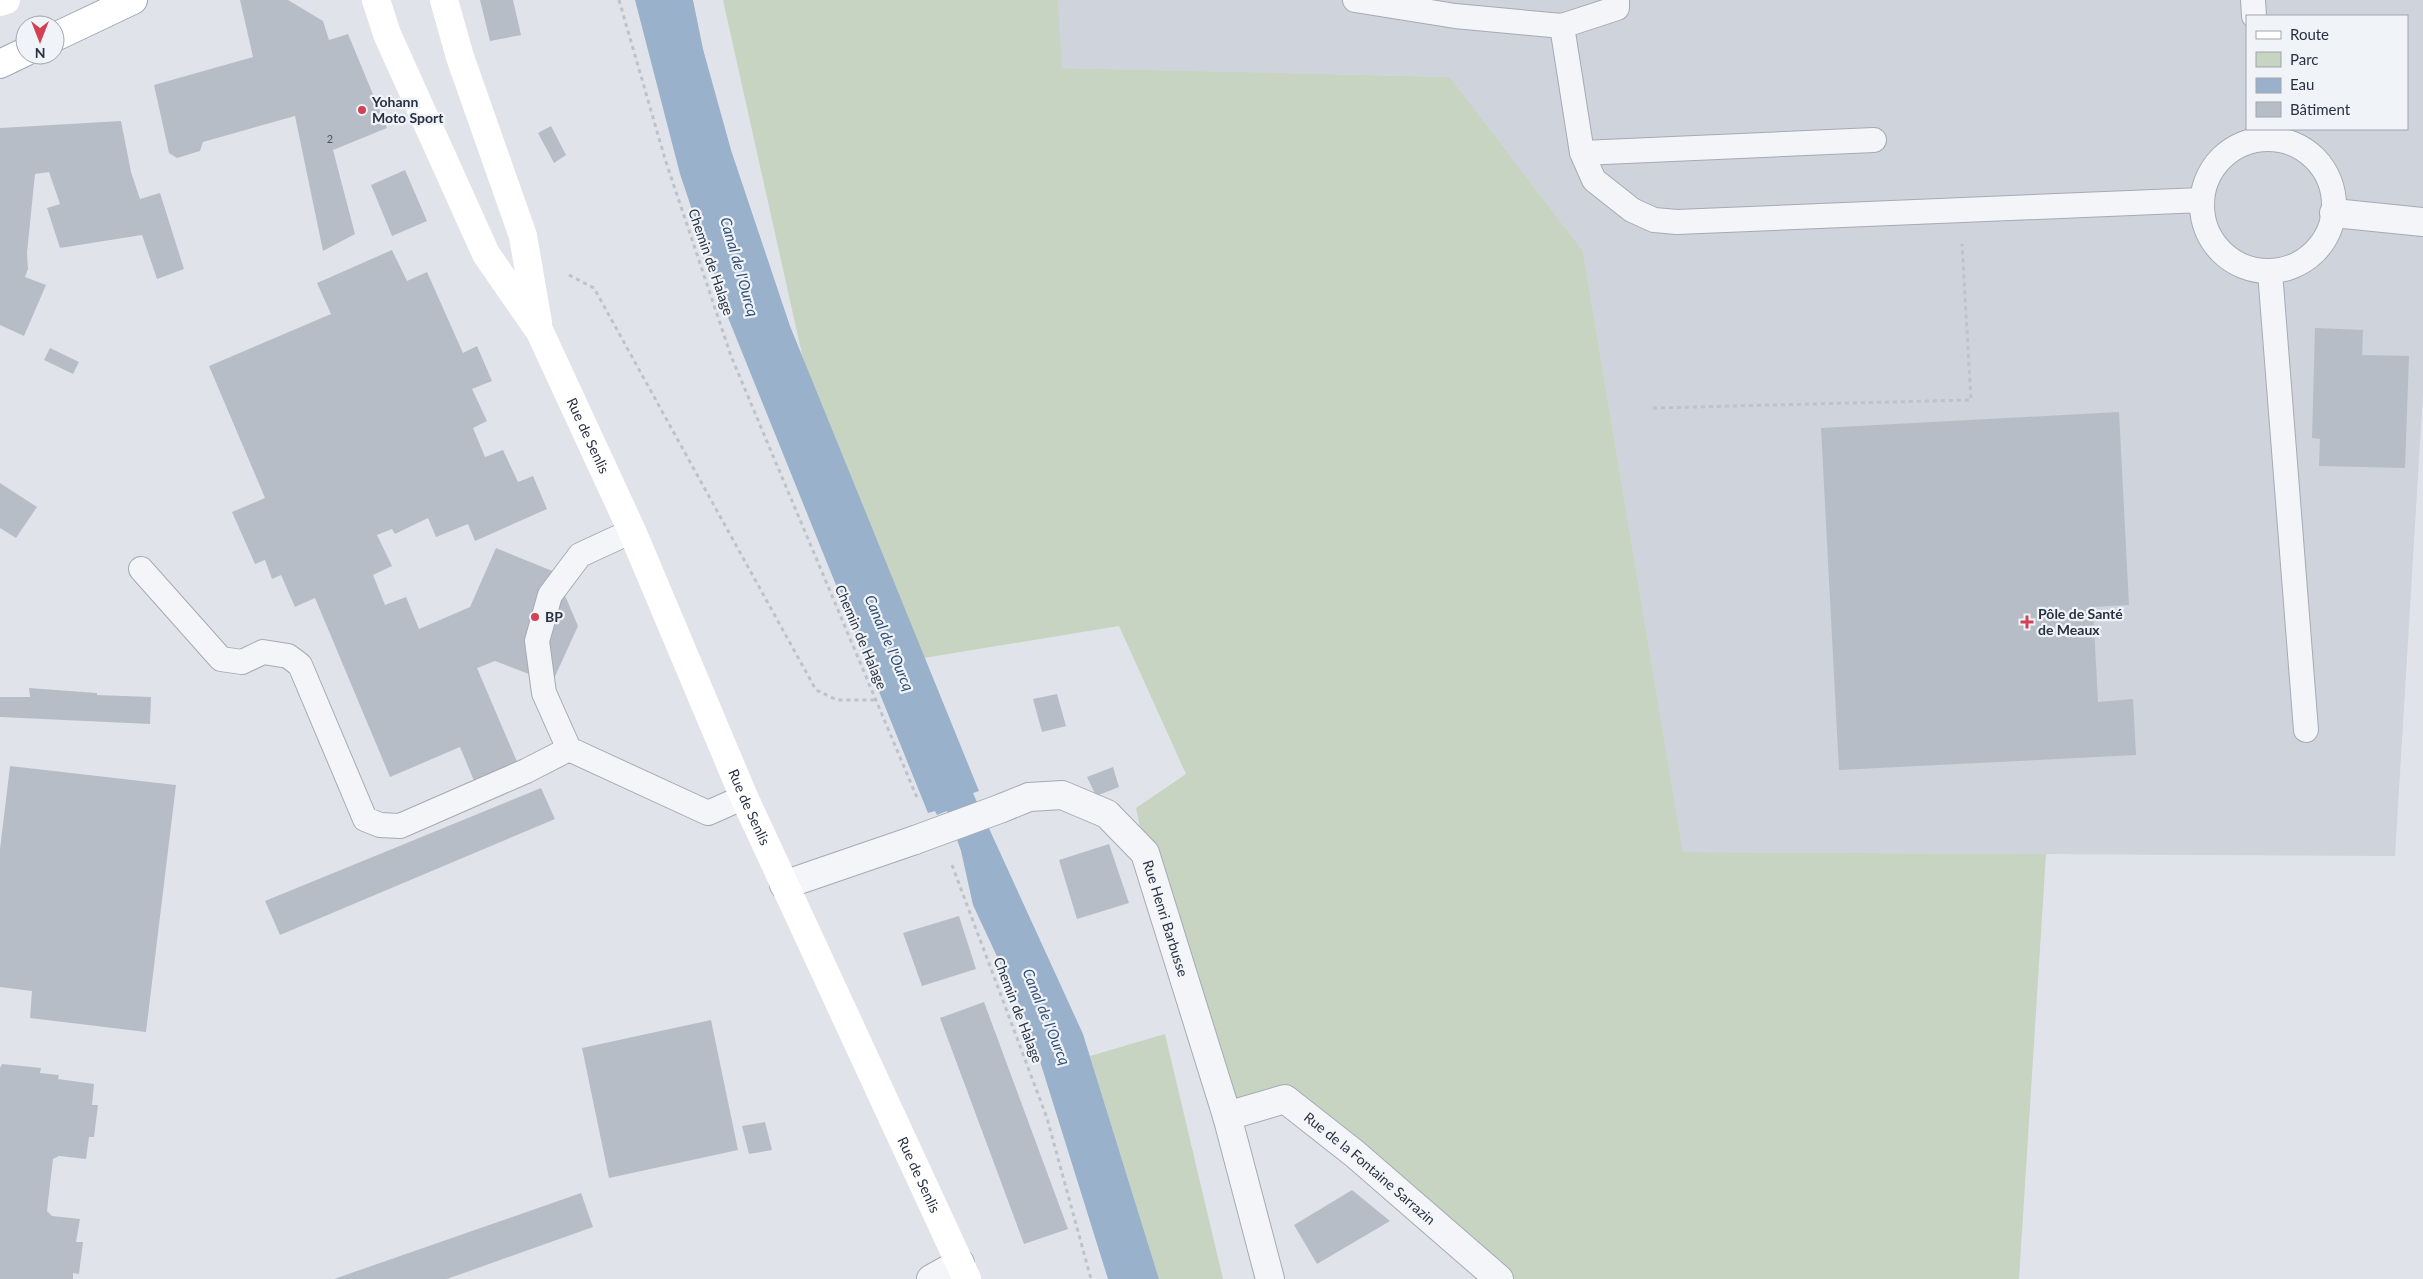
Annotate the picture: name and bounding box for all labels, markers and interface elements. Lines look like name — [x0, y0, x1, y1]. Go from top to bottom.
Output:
north arrow — [15, 15, 65, 65]
legend — [2246, 15, 2408, 130]
text: Route — [2290, 25, 2329, 43]
text: N — [35, 45, 45, 62]
text: Parc — [2290, 50, 2319, 68]
text: Eau — [2290, 75, 2314, 93]
place label: Yohann Moto Sport — [371, 93, 444, 126]
text: Bâtiment — [2290, 100, 2351, 118]
marker: Yohann Moto Sport — [356, 104, 368, 116]
house number: 2 — [327, 132, 333, 145]
street label: Chemin de Halage — [685, 206, 738, 318]
water label: Canal de l'Ourcq — [717, 215, 763, 319]
street label: Rue de Senlis — [564, 395, 613, 476]
street label: Chemin de Halage — [832, 582, 891, 692]
water label: Canal de l'Ourcq — [862, 592, 918, 694]
place label: Pôle de Santé de Meaux — [2038, 605, 2123, 638]
place label: BP — [545, 608, 563, 625]
marker: BP — [529, 611, 541, 623]
marker: Pôle de Santé de Meaux — [2020, 615, 2034, 629]
street label: Rue de Senlis — [725, 766, 774, 848]
street label: Rue Henri Barbusse — [1140, 858, 1192, 979]
street label: Chemin de Halage — [990, 955, 1046, 1065]
water label: Canal de l'Ourcq — [1019, 966, 1075, 1068]
street label: Rue de la Fontaine Sarrazin — [1301, 1108, 1439, 1228]
street label: Rue de Senlis — [894, 1134, 944, 1215]

